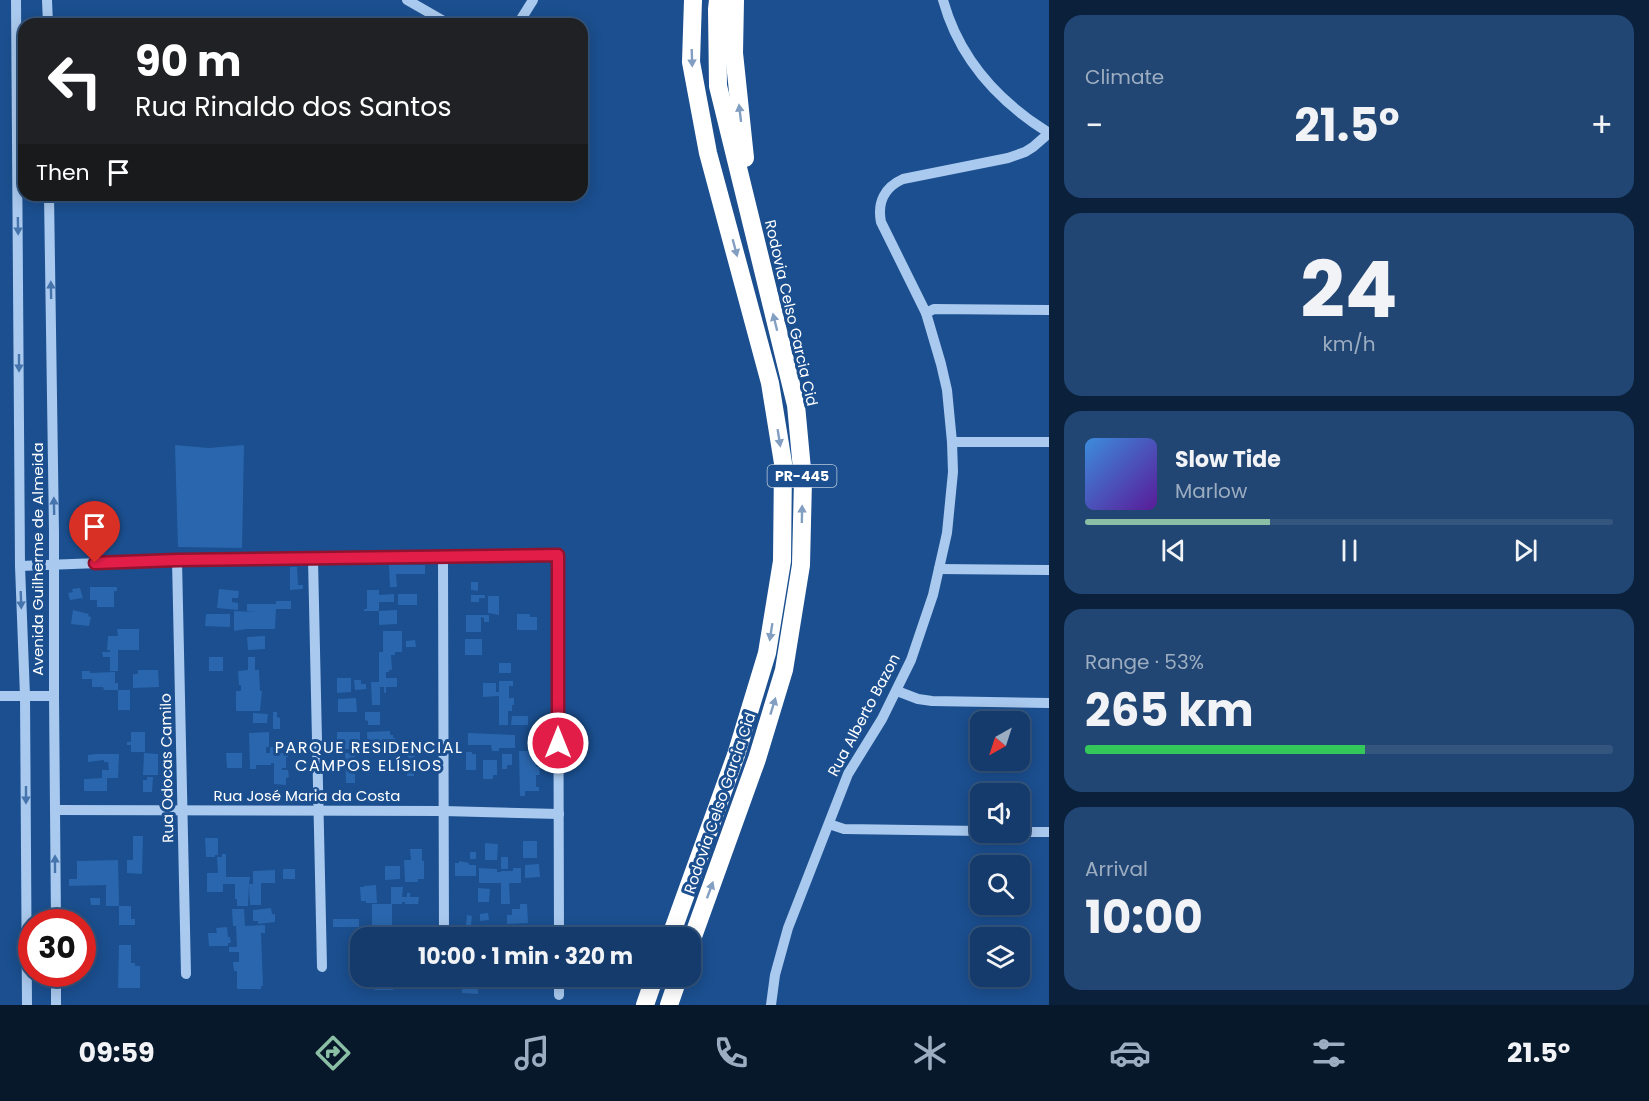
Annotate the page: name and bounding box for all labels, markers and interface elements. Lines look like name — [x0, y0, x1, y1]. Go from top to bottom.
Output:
text: 90 m — [135, 32, 242, 91]
icon: left — [36, 42, 114, 120]
one-way arrow — [687, 49, 697, 68]
text: Climate — [1085, 63, 1164, 91]
text: Rua Rinaldo dos Santos — [135, 88, 452, 125]
text: 21.5° — [1294, 94, 1400, 157]
text: − — [1085, 102, 1103, 149]
text: + — [1590, 102, 1613, 149]
one-way arrow — [735, 104, 745, 123]
icon: arrive — [102, 156, 135, 189]
text: Then — [36, 157, 90, 188]
one-way arrow — [13, 217, 23, 236]
street label: Rodovia Celso Garcia Cid — [760, 218, 823, 408]
text: 24 — [1300, 235, 1398, 344]
one-way arrow — [730, 239, 740, 257]
one-way arrow — [46, 281, 55, 300]
one-way arrow — [770, 312, 780, 331]
text: km/h — [1322, 330, 1376, 358]
one-way arrow — [14, 354, 24, 373]
one-way arrow — [774, 429, 783, 448]
street label: Avenida Guilherme de Almeida — [27, 442, 48, 676]
text: Slow Tide — [1175, 444, 1281, 475]
road number: PR-445 — [768, 465, 836, 487]
text: Marlow — [1175, 477, 1247, 505]
one-way arrow — [49, 497, 59, 516]
pin — [69, 501, 120, 563]
one-way arrow — [797, 504, 807, 523]
icon: arrive — [78, 510, 111, 543]
icon: previous — [1157, 534, 1190, 567]
icon: pause — [1333, 534, 1366, 567]
icon: next — [1509, 534, 1542, 567]
one-way arrow — [17, 591, 26, 610]
one-way arrow — [766, 622, 775, 641]
text: Range · 53% — [1085, 648, 1204, 676]
street label: Rua Alberto Bazon — [822, 650, 905, 780]
text: 265 km — [1085, 679, 1254, 742]
street label: Rua Odocas Camilo — [155, 693, 178, 843]
one-way arrow — [769, 697, 778, 715]
street label: Rodovia Celso Garcia Cid — [679, 709, 760, 896]
position arrow — [526, 711, 590, 775]
north arrow — [970, 711, 1030, 771]
map controls — [970, 711, 1030, 987]
district label: PARQUE RESIDENCIAL CAMPOS ELÍSIOS — [275, 736, 463, 777]
button: sound — [970, 783, 1030, 843]
one-way arrow — [21, 785, 31, 804]
street label: Rua José Maria da Costa — [214, 785, 400, 806]
one-way arrow — [50, 855, 60, 874]
button: search — [970, 855, 1030, 915]
text: Arrival — [1085, 855, 1148, 883]
one-way arrow — [705, 881, 715, 899]
text: 10:00 — [1085, 886, 1203, 949]
speed limit sign: 30 — [18, 909, 96, 987]
button: layers — [970, 927, 1030, 987]
text: 10:00 · 1 min · 320 m — [418, 941, 633, 972]
icon: directions — [312, 1032, 354, 1074]
icon: music — [511, 1032, 553, 1074]
icon: phone — [710, 1032, 752, 1074]
icon: climate — [909, 1032, 951, 1074]
icon: car — [1109, 1032, 1151, 1074]
icon: filters — [1308, 1032, 1350, 1074]
text: 09:59 — [79, 1034, 155, 1071]
text: 21.5° — [1507, 1034, 1570, 1071]

